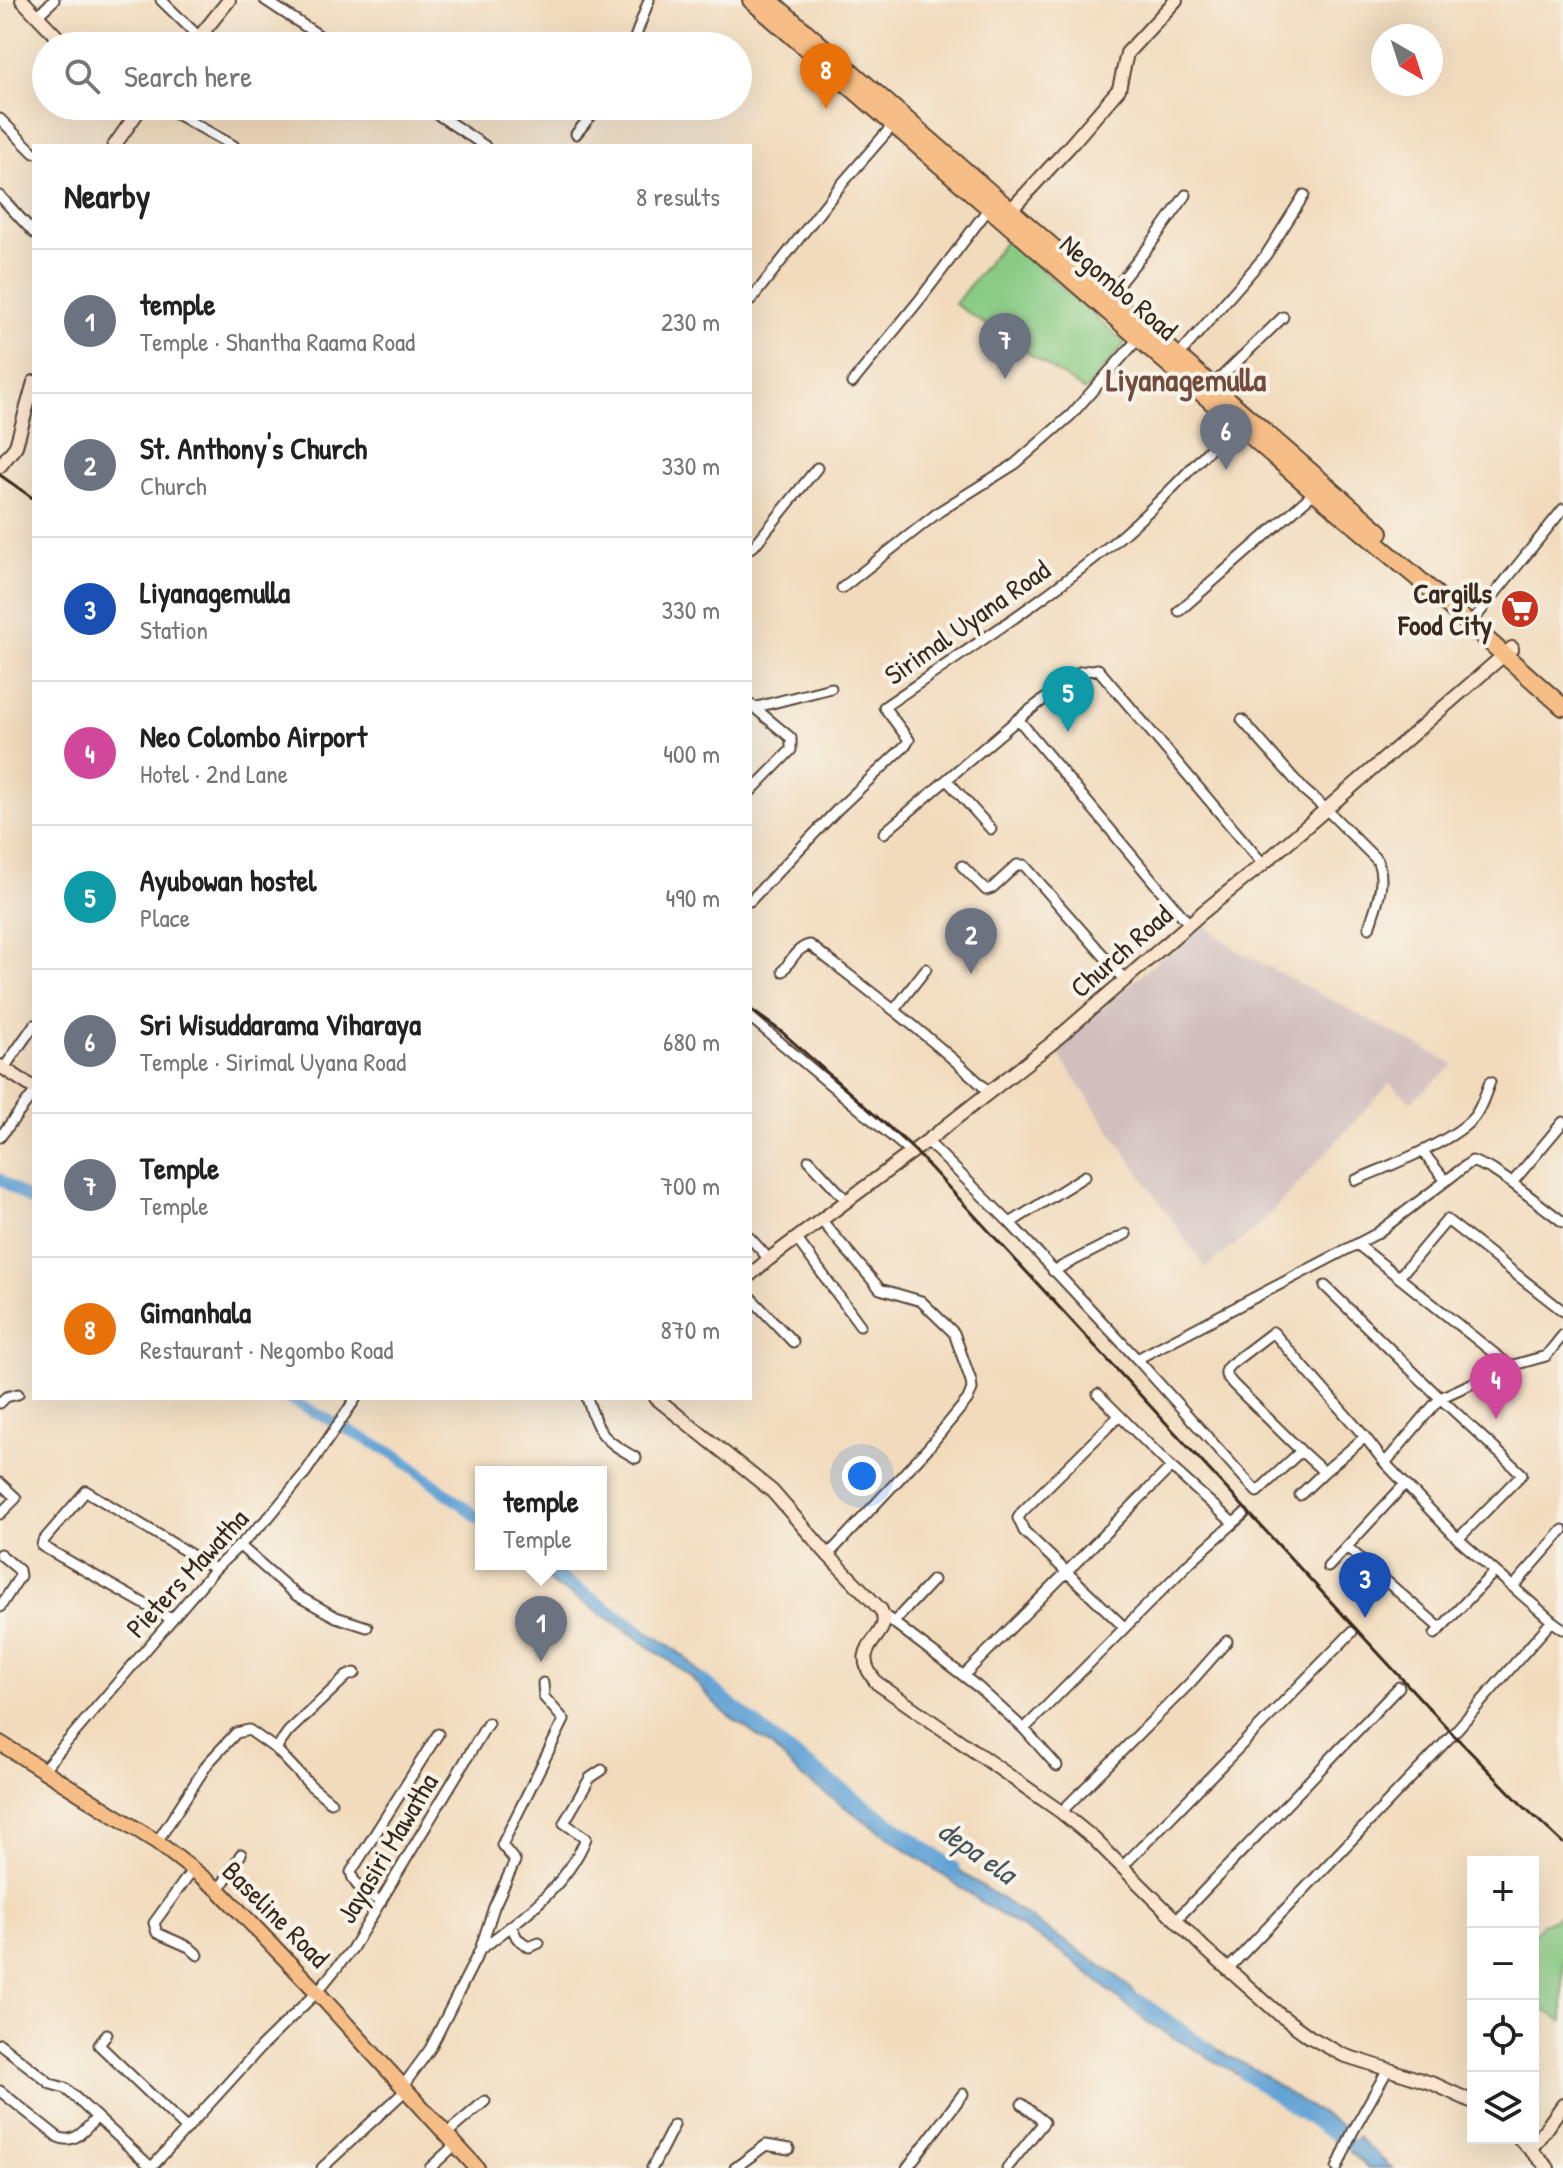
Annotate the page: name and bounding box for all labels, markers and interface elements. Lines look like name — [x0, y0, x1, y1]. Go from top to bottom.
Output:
north arrow — [1371, 24, 1443, 96]
search box — [32, 32, 752, 120]
pin: 8 — [800, 43, 852, 109]
icon: search — [60, 54, 104, 98]
text: Search here — [124, 56, 252, 96]
text: Nearby — [64, 173, 150, 219]
text: 8 results — [636, 179, 720, 214]
street label: Negombo Road — [1052, 225, 1186, 349]
text: temple — [140, 284, 215, 324]
text: 1 — [85, 304, 95, 339]
text: 230 m — [661, 304, 720, 339]
pin: 7 — [979, 313, 1031, 379]
text: Temple · Shantha Raama Road — [140, 324, 415, 359]
district label: Liyanagemulla — [1106, 358, 1266, 402]
pin: 6 — [1200, 404, 1252, 470]
text: St. Anthony's Church — [140, 428, 367, 468]
text: 2 — [84, 448, 96, 483]
text: 330 m — [661, 448, 720, 483]
text: Church — [140, 468, 207, 503]
street label: Sirimal Uyana Road — [877, 551, 1058, 693]
text: Liyanagemulla — [140, 572, 290, 612]
place label: Cargills Food City — [1397, 574, 1492, 645]
supermarket icon: Cargills Food City — [1499, 588, 1541, 630]
text: 3 — [84, 592, 96, 627]
text: 330 m — [661, 592, 720, 627]
text: Station — [140, 612, 208, 647]
pin: 5 — [1042, 666, 1094, 732]
text: Neo Colombo Airport — [140, 716, 367, 756]
text: 4 — [85, 736, 95, 771]
text: 400 m — [663, 736, 720, 771]
text: Hotel · 2nd Lane — [140, 756, 288, 791]
text: Ayubowan hostel — [140, 860, 316, 900]
text: 5 — [85, 880, 96, 915]
text: 490 m — [665, 880, 720, 915]
street label: Church Road — [1062, 896, 1180, 1006]
text: Place — [140, 900, 190, 935]
pin: 2 — [945, 908, 997, 974]
text: Sri Wisuddarama Viharaya — [140, 1004, 421, 1044]
text: 6 — [85, 1024, 95, 1059]
text: 680 m — [663, 1024, 720, 1059]
text: Temple · Sirimal Uyana Road — [140, 1044, 406, 1079]
text: Temple — [140, 1148, 219, 1188]
text: 7 — [84, 1168, 96, 1203]
text: 700 m — [660, 1168, 720, 1203]
text: Temple — [140, 1188, 209, 1223]
text: Gimanhala — [140, 1292, 251, 1332]
text: 8 — [84, 1312, 96, 1347]
text: 870 m — [661, 1312, 720, 1347]
text: Restaurant · Negombo Road — [140, 1332, 393, 1367]
pin: 4 — [1470, 1353, 1522, 1419]
your location — [842, 1456, 882, 1496]
popup — [475, 1466, 607, 1570]
text: temple — [503, 1481, 579, 1521]
street label: Pieters Mawatha — [117, 1500, 257, 1646]
text: Temple — [503, 1521, 572, 1556]
pin: 3 — [1339, 1552, 1391, 1618]
pin: 1 — [515, 1596, 567, 1662]
street label: Jayasiri Mawatha — [327, 1766, 447, 1930]
water label: depa ela — [930, 1810, 1027, 1895]
street label: Baseline Road — [214, 1852, 338, 1976]
map controls — [1467, 1856, 1539, 2144]
button: + — [1467, 1856, 1539, 1928]
button: − — [1467, 1928, 1539, 2000]
button: locate — [1467, 2000, 1539, 2072]
button: layers — [1467, 2072, 1539, 2144]

